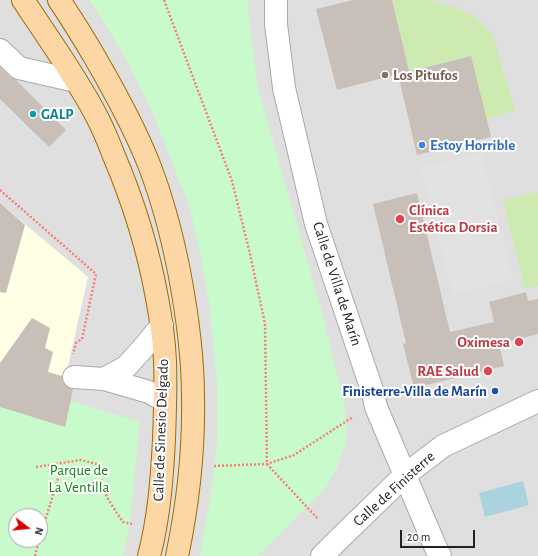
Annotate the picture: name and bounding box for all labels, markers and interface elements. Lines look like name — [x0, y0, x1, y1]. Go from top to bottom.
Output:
place label: Los Pitufos — [393, 66, 458, 84]
marker: Los Pitufos — [380, 70, 390, 80]
place label: GALP — [41, 105, 74, 123]
marker: GALP — [28, 109, 38, 119]
place label: Estoy Horrible — [430, 136, 515, 154]
marker: Estoy Horrible — [417, 140, 427, 150]
place label: Clínica Estética Dorsia — [409, 201, 498, 236]
marker: Clínica Estética Dorsia — [394, 213, 406, 225]
street label: Calle de Villa de Marín — [308, 220, 366, 348]
place label: Oximesa — [457, 333, 510, 351]
marker: Oximesa — [513, 336, 525, 348]
street label: Calle de Sinesio Delgado — [150, 358, 172, 502]
place label: RAE Salud — [417, 362, 479, 380]
marker: RAE Salud — [482, 365, 494, 377]
place label: Finisterre-Villa de Marín — [342, 382, 487, 400]
marker: Finisterre-Villa de Marín — [490, 386, 500, 396]
street label: Calle de Finisterre — [349, 448, 439, 530]
park label: Parque de La Ventilla — [49, 461, 109, 496]
north arrow — [8, 508, 48, 548]
scale bar — [402, 522, 477, 548]
text: N — [33, 526, 45, 536]
text: 20 m — [407, 531, 430, 543]

